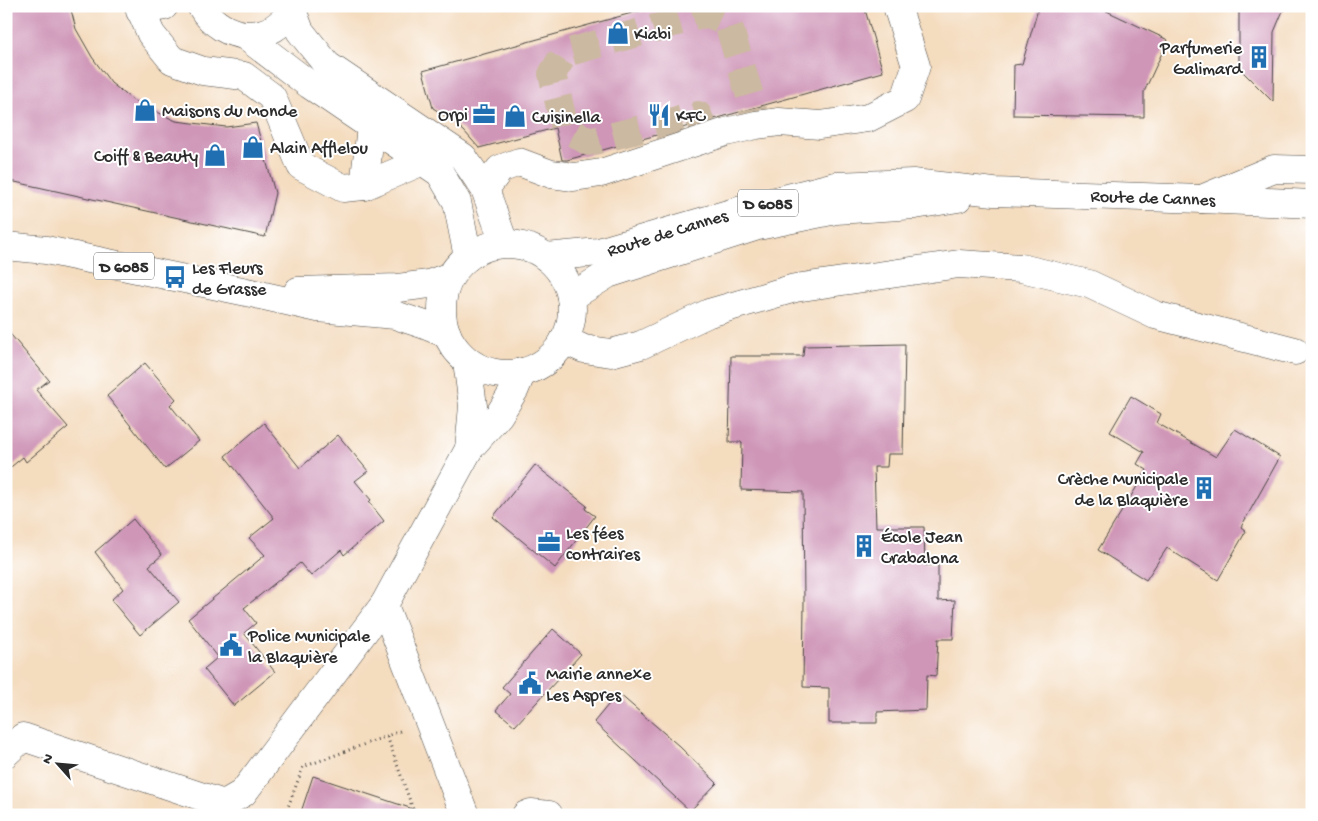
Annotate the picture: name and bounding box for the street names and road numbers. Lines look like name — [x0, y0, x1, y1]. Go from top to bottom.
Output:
street label: Route de Cannes — [1090, 187, 1217, 212]
road number: D 6085 — [738, 190, 798, 217]
street label: Route de Cannes — [605, 206, 732, 263]
road number: D 6085 — [94, 252, 154, 280]

